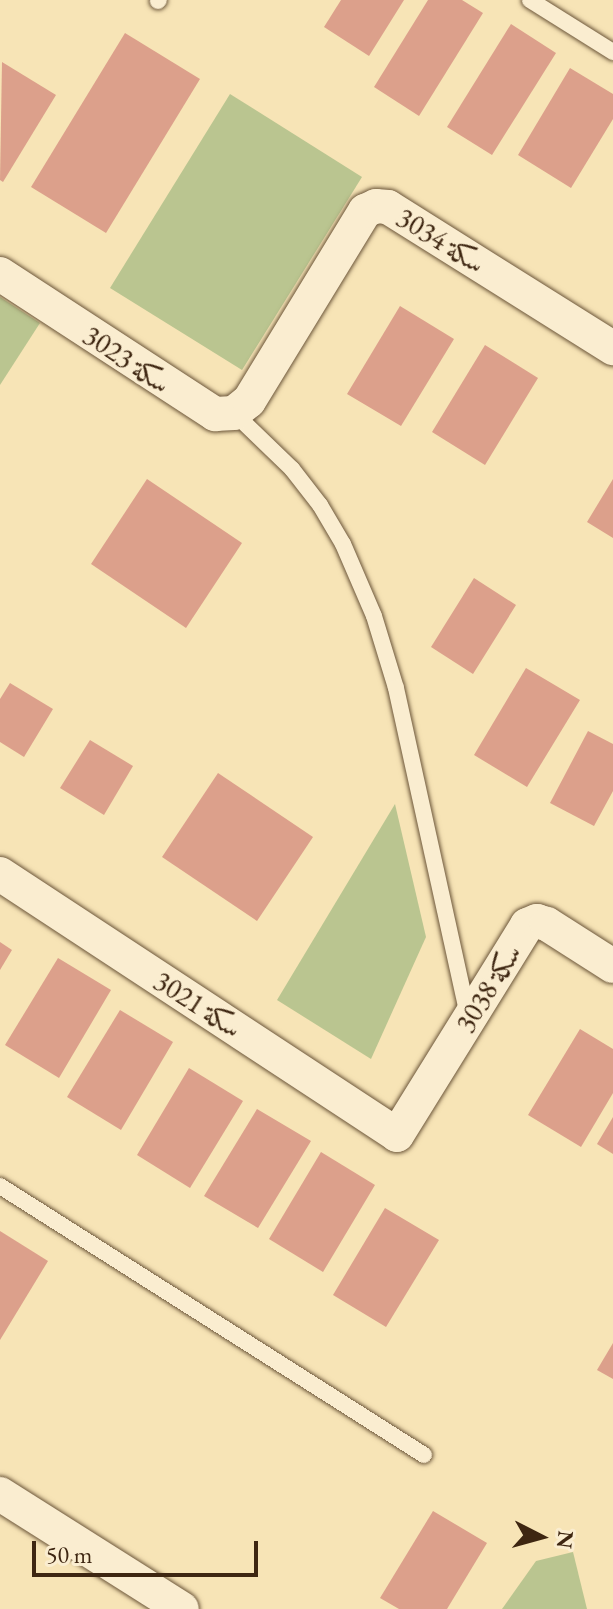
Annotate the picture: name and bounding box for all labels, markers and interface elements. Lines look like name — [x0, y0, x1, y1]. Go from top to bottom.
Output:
street label: سكة 3034 — [391, 200, 491, 280]
street label: سكة 3023 — [77, 318, 177, 400]
street label: سكة 3038 — [448, 938, 528, 1038]
street label: سكة 3021 — [148, 963, 248, 1045]
north arrow — [501, 1497, 581, 1577]
scale bar — [36, 1525, 262, 1575]
text: N — [550, 1529, 581, 1550]
text: 50 m — [46, 1539, 93, 1570]

